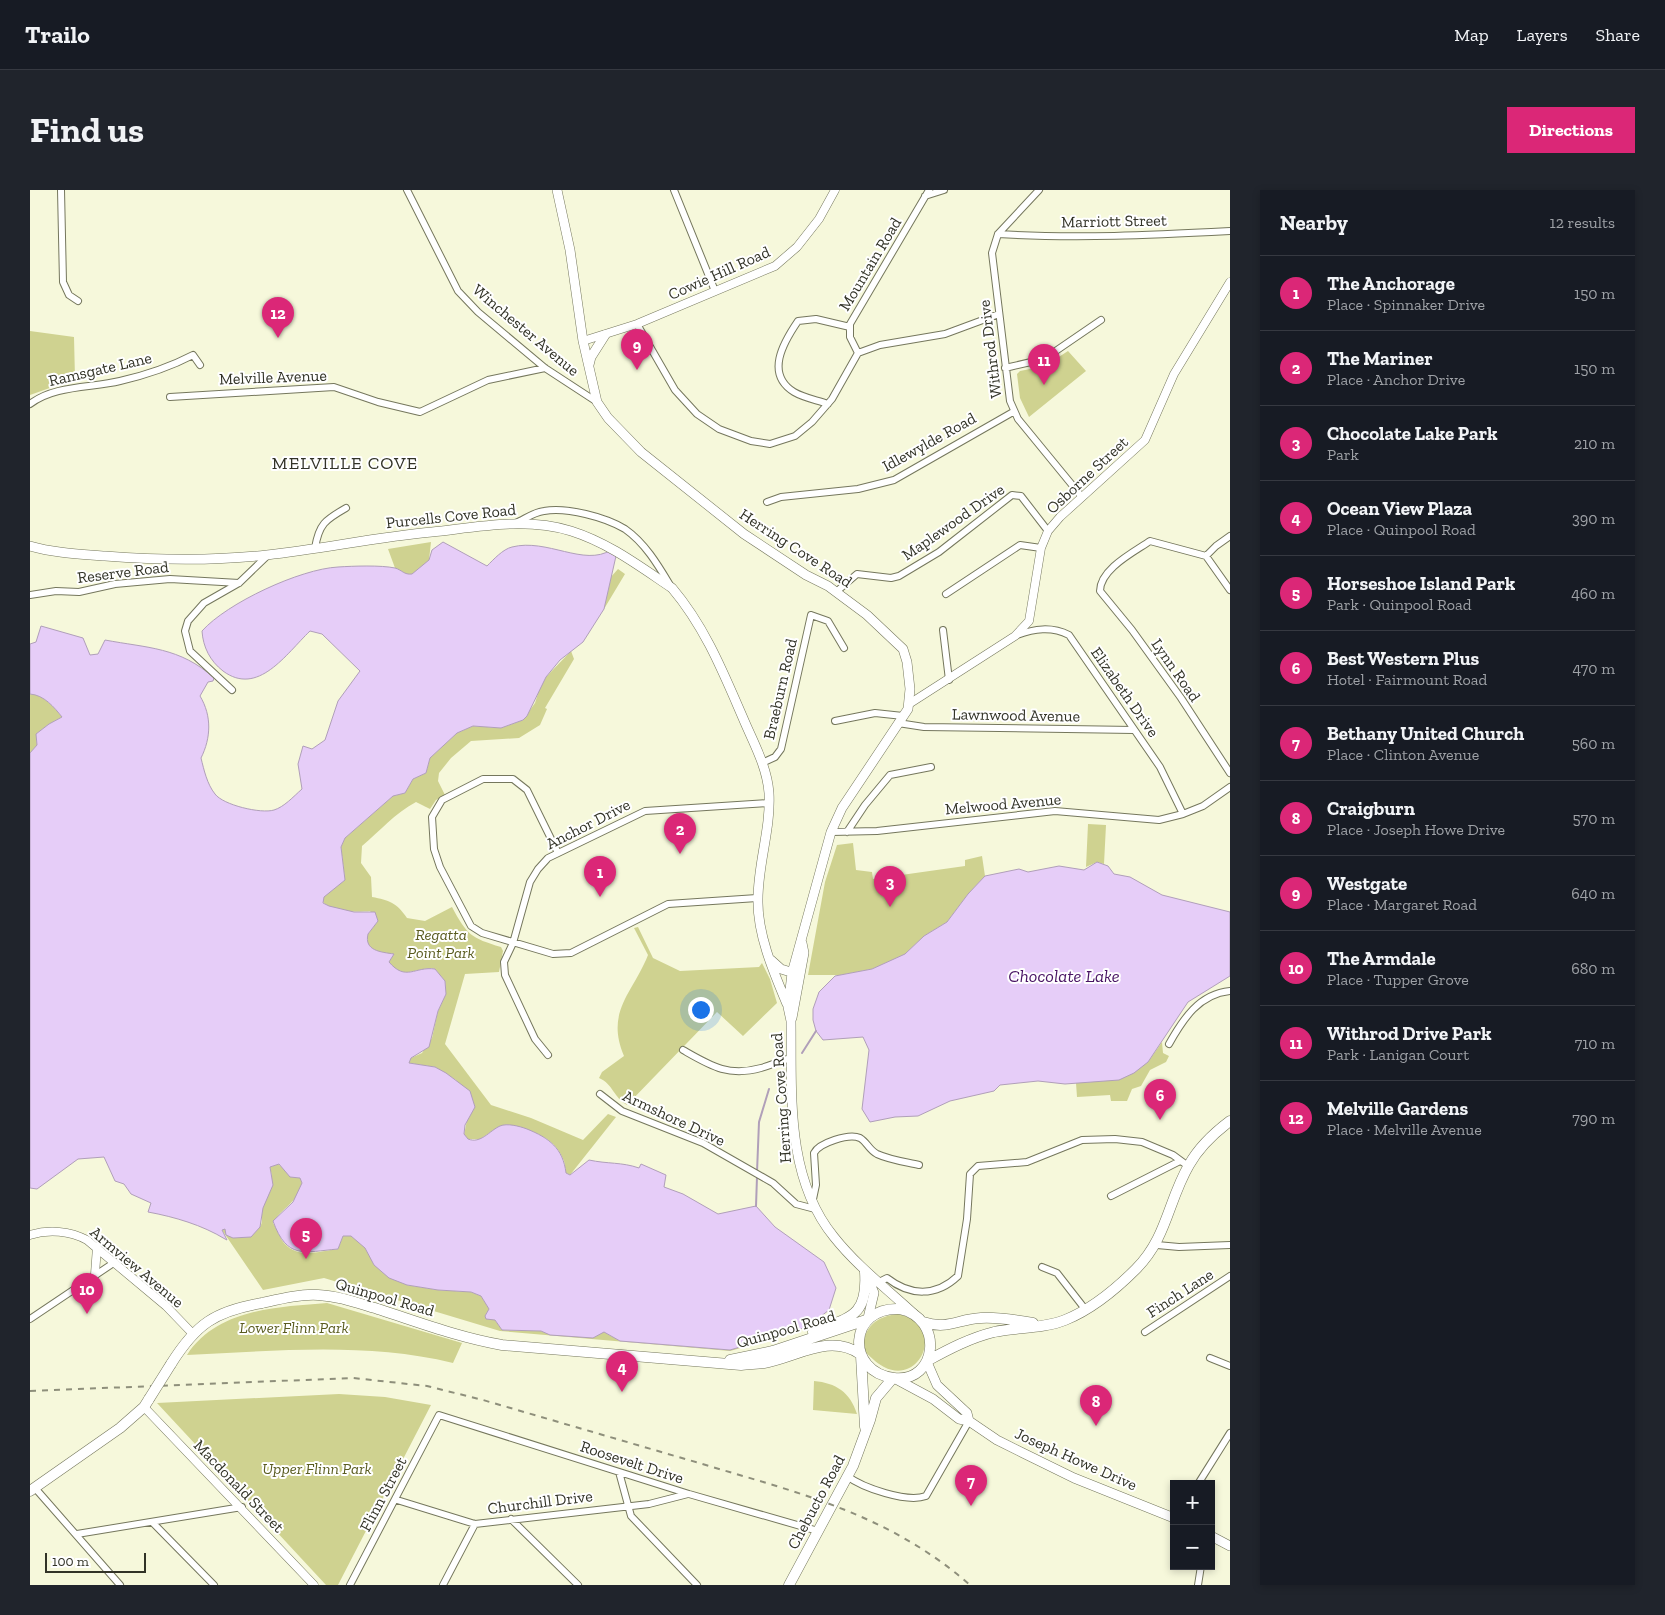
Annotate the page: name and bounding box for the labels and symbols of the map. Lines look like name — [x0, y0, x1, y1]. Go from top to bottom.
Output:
street label: Marriott Street — [1061, 211, 1167, 231]
street label: Mountain Road — [835, 214, 905, 314]
street label: Cowie Hill Road — [665, 242, 773, 304]
street label: Winchester Avenue — [469, 280, 583, 380]
pin: 12 — [262, 297, 294, 338]
street label: Withrod Drive — [975, 299, 1005, 399]
pin: 9 — [621, 329, 653, 370]
pin: 11 — [1028, 344, 1060, 385]
street label: Ramsgate Lane — [47, 348, 153, 390]
street label: Melville Avenue — [219, 366, 327, 388]
street label: Idlewylde Road — [879, 408, 979, 476]
street label: Osborne Street — [1042, 432, 1132, 518]
district label: MELVILLE COVE — [272, 452, 418, 474]
street label: Maplewood Drive — [898, 480, 1008, 564]
street label: Purcells Cove Road — [385, 500, 517, 532]
street label: Herring Cove Road — [736, 505, 856, 592]
street label: Reserve Road — [76, 557, 170, 587]
street label: Lynn Road — [1147, 635, 1205, 705]
street label: Braeburn Road — [759, 636, 801, 741]
street label: Elizabeth Drive — [1087, 643, 1163, 741]
street label: Lawnwood Avenue — [952, 704, 1080, 726]
street label: Melwood Avenue — [944, 789, 1062, 819]
street label: Anchor Drive — [543, 795, 633, 853]
pin: 2 — [664, 813, 696, 854]
pin: 1 — [584, 856, 616, 897]
pin: 3 — [874, 866, 906, 907]
park label: Regatta Point Park — [407, 925, 475, 962]
water label: Chocolate Lake — [1008, 965, 1120, 987]
your location — [688, 997, 714, 1023]
street label: Herring Cove Road — [767, 1032, 795, 1164]
pin: 6 — [1144, 1079, 1176, 1120]
street label: Armshore Drive — [620, 1086, 728, 1150]
pin: 5 — [290, 1218, 322, 1259]
street label: Armview Avenue — [86, 1222, 188, 1312]
street label: Finch Lane — [1143, 1264, 1217, 1322]
pin: 10 — [71, 1273, 103, 1314]
street label: Quinpool Road — [333, 1274, 437, 1320]
street label: Quinpool Road — [734, 1306, 838, 1352]
park label: Lower Flinn Park — [239, 1318, 349, 1337]
pin: 4 — [606, 1351, 638, 1392]
pin: 8 — [1080, 1385, 1112, 1426]
street label: Joseph Howe Drive — [1012, 1424, 1140, 1494]
street label: Macdonald Street — [190, 1436, 288, 1536]
street label: Roosevelt Drive — [578, 1436, 686, 1488]
street label: Chebucto Road — [783, 1451, 849, 1552]
street label: Flinn Street — [355, 1453, 411, 1535]
park label: Upper Flinn Park — [262, 1459, 372, 1478]
pin: 7 — [955, 1465, 987, 1506]
street label: Churchill Drive — [486, 1486, 594, 1518]
scale bar — [45, 1550, 146, 1573]

